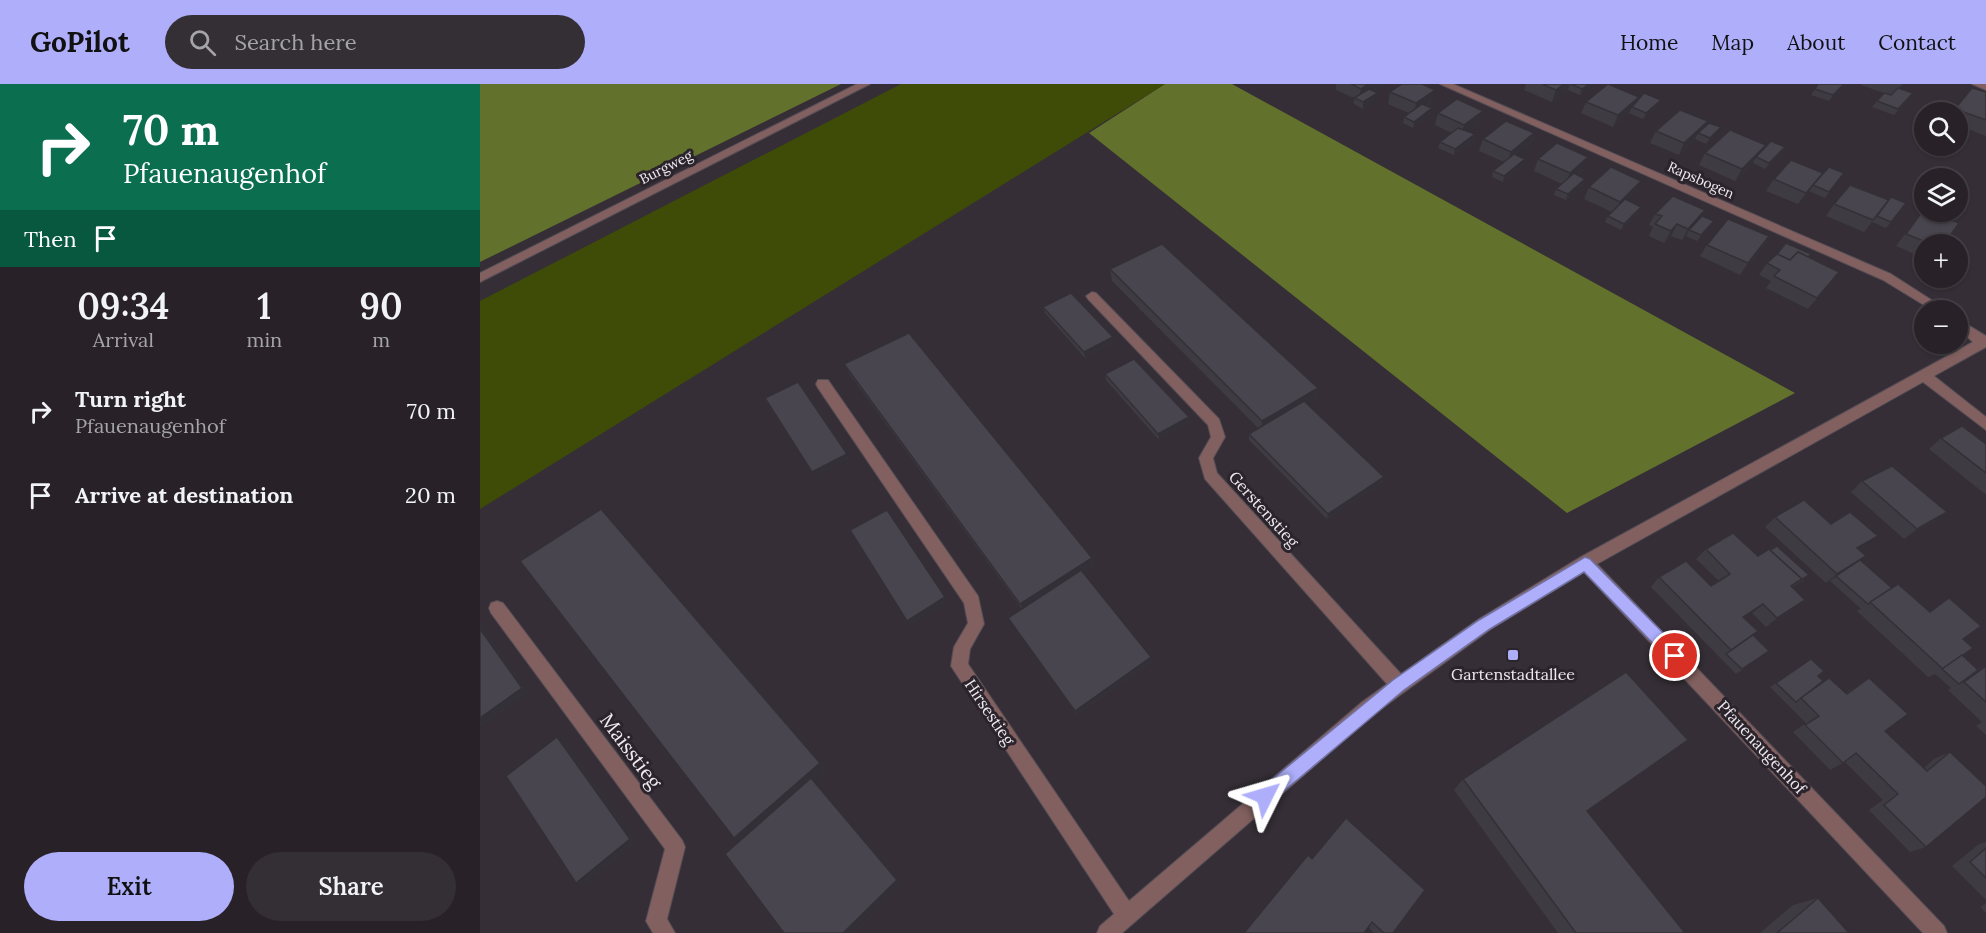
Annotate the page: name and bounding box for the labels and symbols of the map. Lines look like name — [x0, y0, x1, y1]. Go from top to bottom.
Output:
street label: Burgweg — [636, 146, 696, 188]
street label: Rapsbogen — [1665, 157, 1738, 203]
street label: Gerstenstieg — [1225, 467, 1304, 552]
pin — [1649, 630, 1700, 681]
marker: Gartenstadtallee — [1506, 648, 1520, 662]
place label: Gartenstadtallee — [1451, 664, 1575, 684]
street label: Hirsestieg — [961, 675, 1020, 750]
street label: Pfauenaugenhof — [1714, 696, 1811, 799]
street label: Maisstieg — [595, 708, 668, 794]
position arrow — [1233, 764, 1297, 828]

